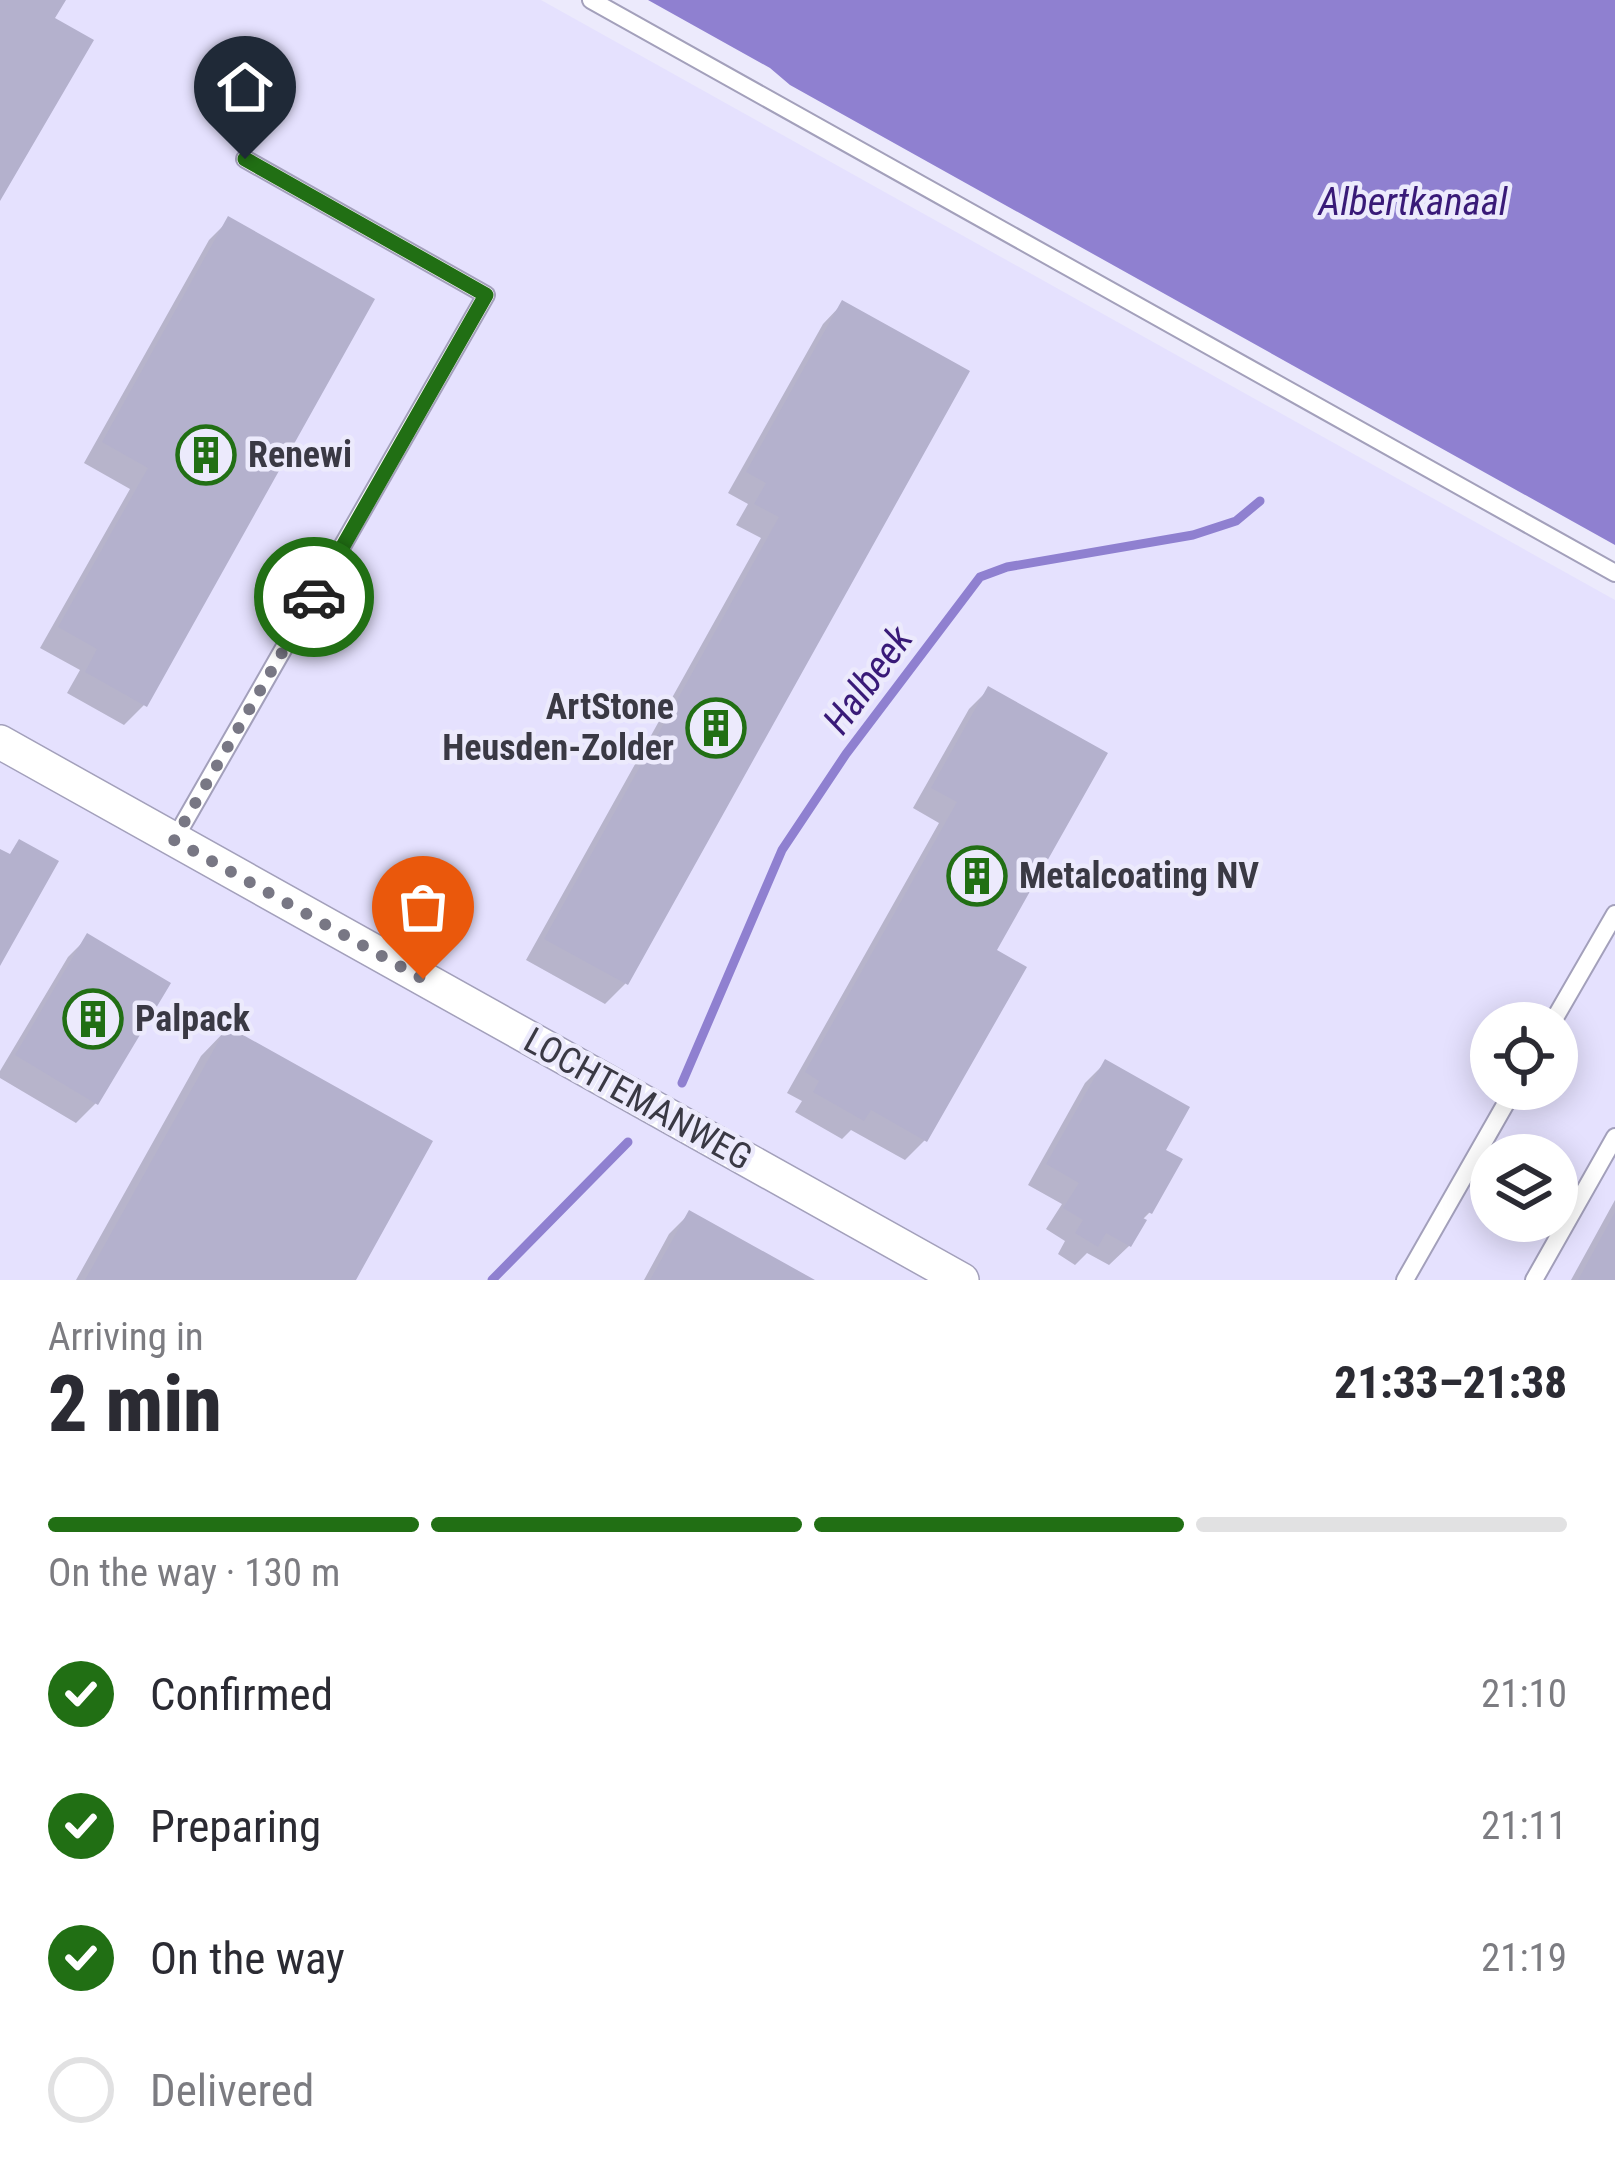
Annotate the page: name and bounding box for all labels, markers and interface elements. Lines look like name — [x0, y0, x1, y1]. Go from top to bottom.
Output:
pin — [194, 36, 296, 159]
icon: home — [212, 54, 278, 120]
water label: Albertkanaal — [1316, 179, 1509, 225]
building icon: Renewi — [175, 424, 237, 486]
place label: Renewi — [248, 434, 352, 476]
courier — [254, 537, 374, 657]
icon: car — [281, 564, 347, 630]
water label: Halbeek — [814, 617, 923, 743]
place label: ArtStone Heusden-Zolder — [442, 686, 674, 769]
building icon: ArtStone Heusden-Zolder — [685, 697, 747, 759]
building icon: Metalcoating NV — [946, 845, 1008, 907]
place label: Metalcoating NV — [1019, 855, 1259, 897]
pin — [372, 856, 474, 979]
icon: bag — [390, 874, 456, 940]
building icon: Palpack — [62, 988, 124, 1050]
place label: Palpack — [135, 998, 251, 1040]
map controls — [1470, 1002, 1578, 1242]
button: locate — [1470, 1002, 1578, 1110]
street label: LOCHTEMANWEG — [517, 1019, 759, 1179]
button: layers — [1470, 1134, 1578, 1242]
text: Arriving in — [48, 1314, 204, 1360]
text: 21:33–21:38 — [1334, 1356, 1567, 1409]
text: 2 min — [48, 1359, 222, 1450]
text: On the way · 130 m — [48, 1550, 340, 1596]
icon: check — [48, 1661, 114, 1727]
text: Confirmed — [150, 1668, 333, 1721]
text: 21:10 — [1481, 1671, 1567, 1717]
icon: check — [48, 1793, 114, 1859]
text: Preparing — [150, 1800, 321, 1853]
text: 21:11 — [1481, 1803, 1567, 1849]
icon: check — [48, 1925, 114, 1991]
text: On the way — [150, 1932, 345, 1985]
text: 21:19 — [1481, 1935, 1567, 1981]
text: Delivered — [150, 2064, 314, 2117]

